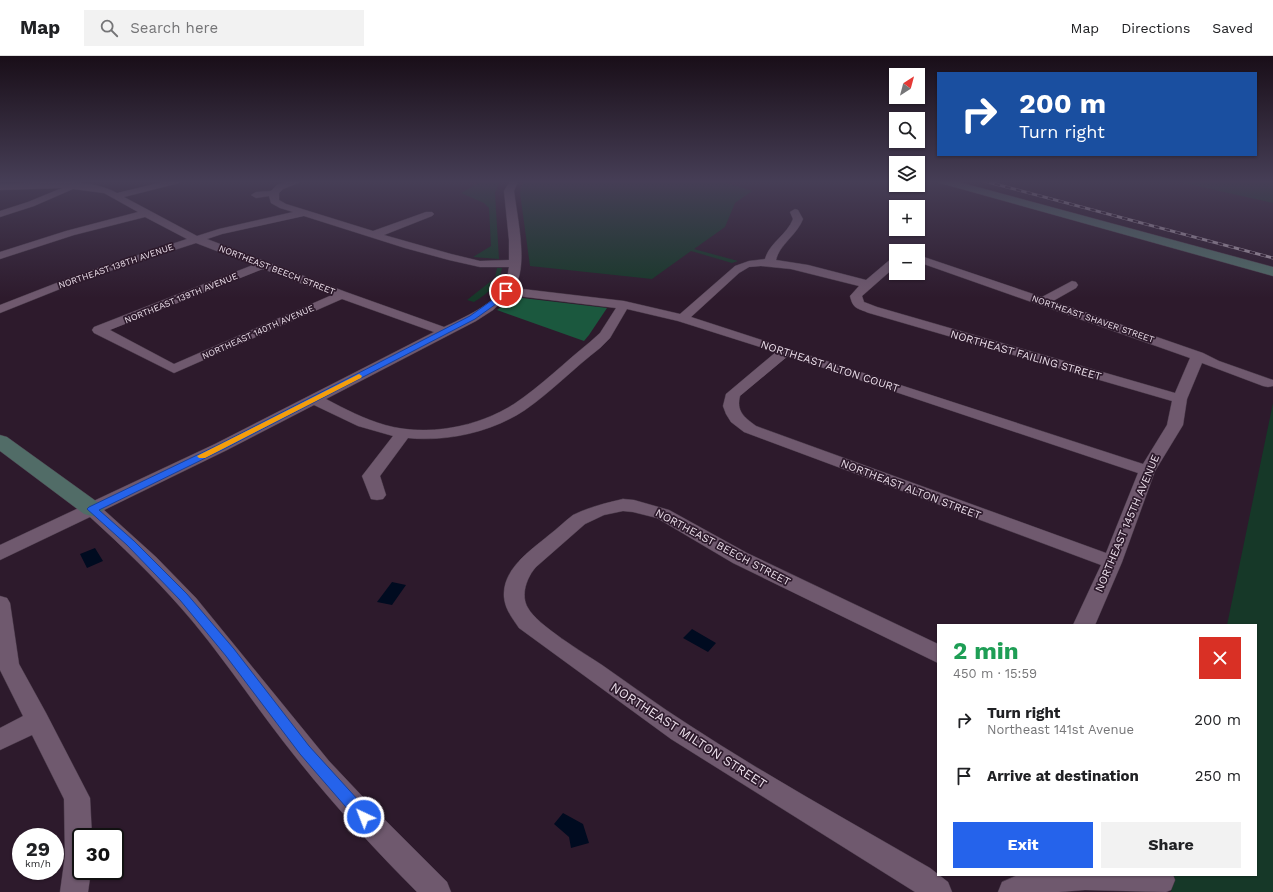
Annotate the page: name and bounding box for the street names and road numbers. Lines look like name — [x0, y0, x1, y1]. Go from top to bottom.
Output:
street label: NORTHEAST 138TH AVENUE — [57, 241, 175, 290]
street label: NORTHEAST BEECH STREET — [218, 243, 337, 297]
street label: NORTHEAST 139TH AVENUE — [123, 271, 239, 325]
street label: NORTHEAST SHAVER STREET — [1030, 293, 1156, 345]
street label: NORTHEAST 140TH AVENUE — [200, 303, 316, 361]
street label: NORTHEAST FAILING STREET — [949, 328, 1103, 383]
street label: NORTHEAST ALTON COURT — [759, 338, 901, 395]
street label: NORTHEAST 145TH AVENUE — [1093, 453, 1162, 594]
street label: NORTHEAST ALTON STREET — [839, 457, 983, 522]
street label: NORTHEAST BEECH STREET — [653, 506, 793, 589]
street label: NORTHEAST MILTON STREET — [608, 679, 770, 792]

